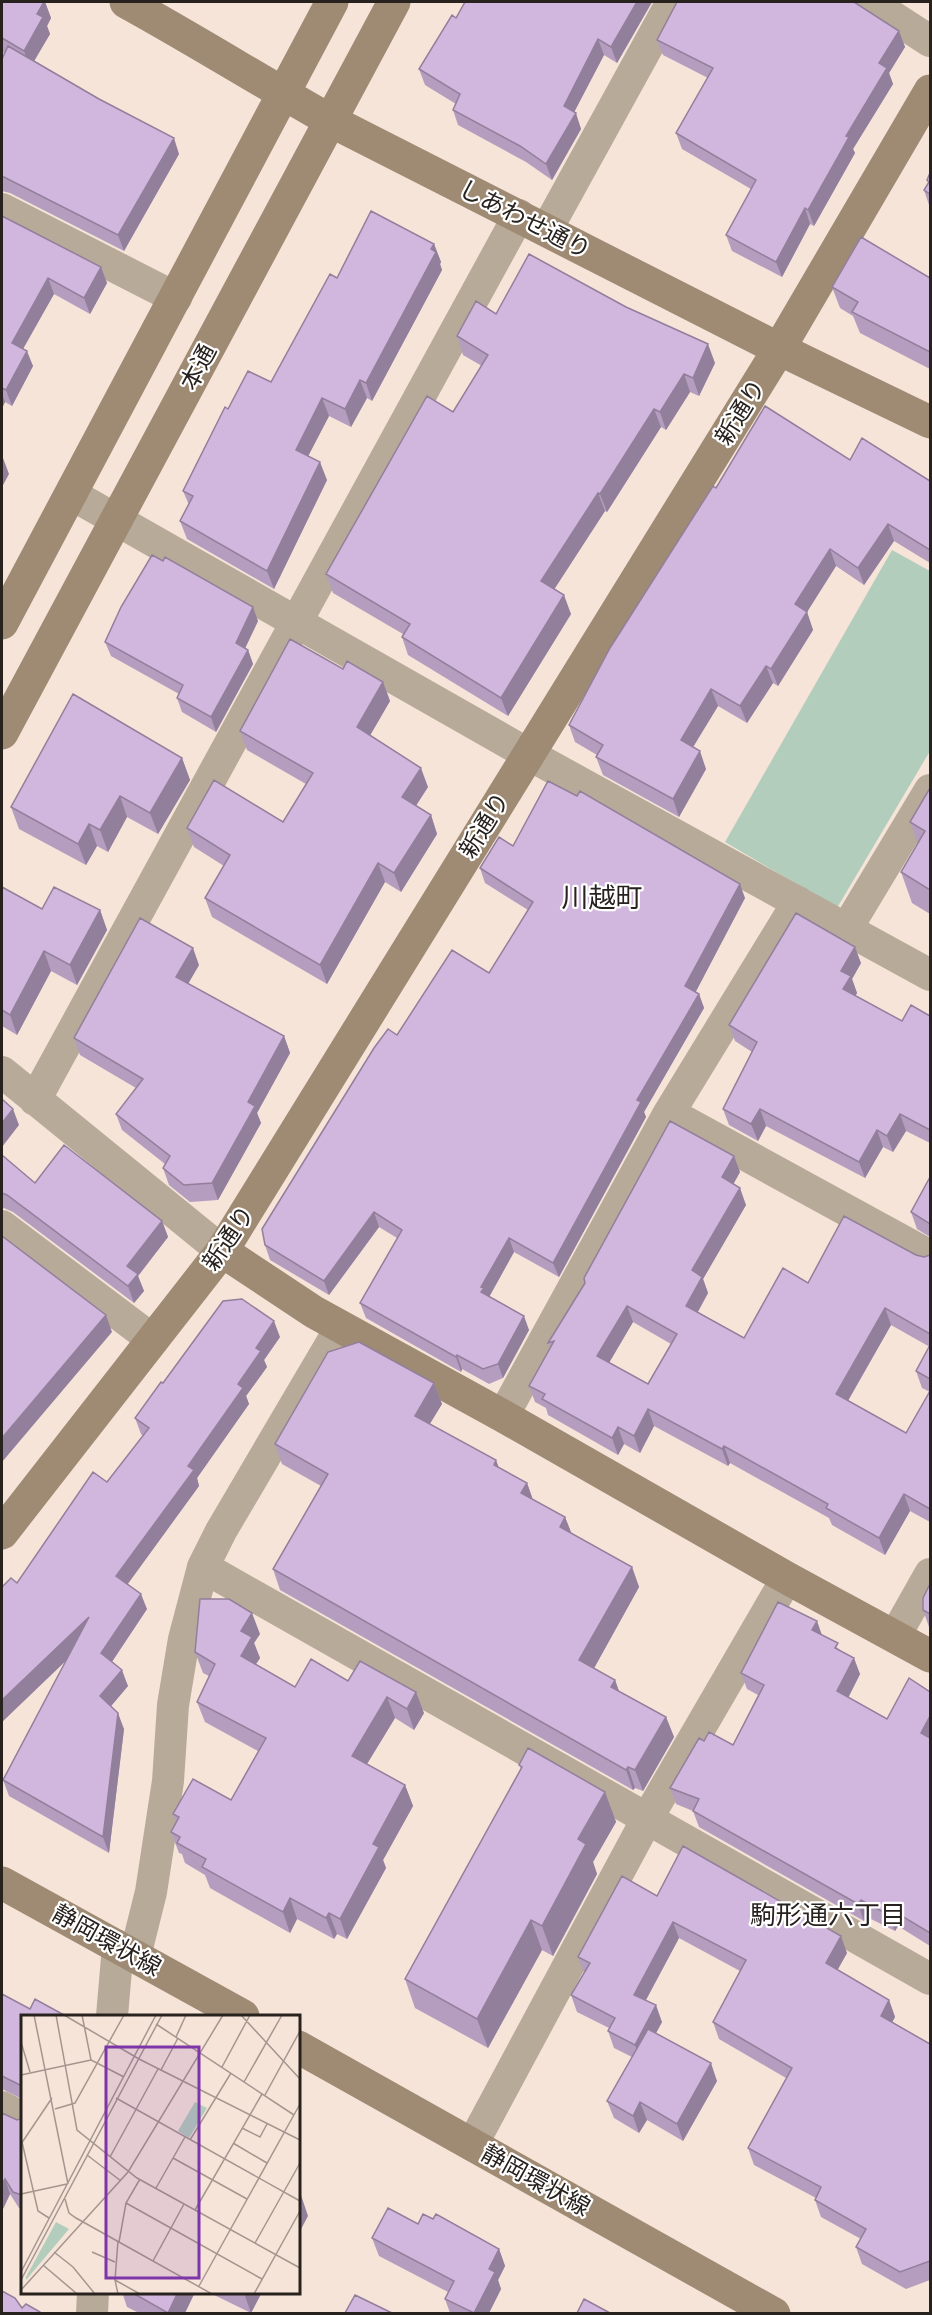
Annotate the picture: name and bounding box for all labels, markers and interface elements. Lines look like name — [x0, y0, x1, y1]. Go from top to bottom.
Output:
street label: しあわせ通り — [454, 173, 596, 265]
street label: 本通 — [174, 339, 222, 395]
street label: 新通り — [709, 374, 771, 450]
street label: 新通り — [453, 787, 515, 863]
district label: 川越町 — [562, 882, 643, 914]
street label: 新通り — [196, 1200, 260, 1276]
street label: 静岡環状線 — [47, 1898, 167, 1982]
district label: 駒形通六丁目 — [750, 1899, 906, 1931]
inset map — [21, 2015, 300, 2294]
street label: 静岡環状線 — [476, 2138, 596, 2222]

